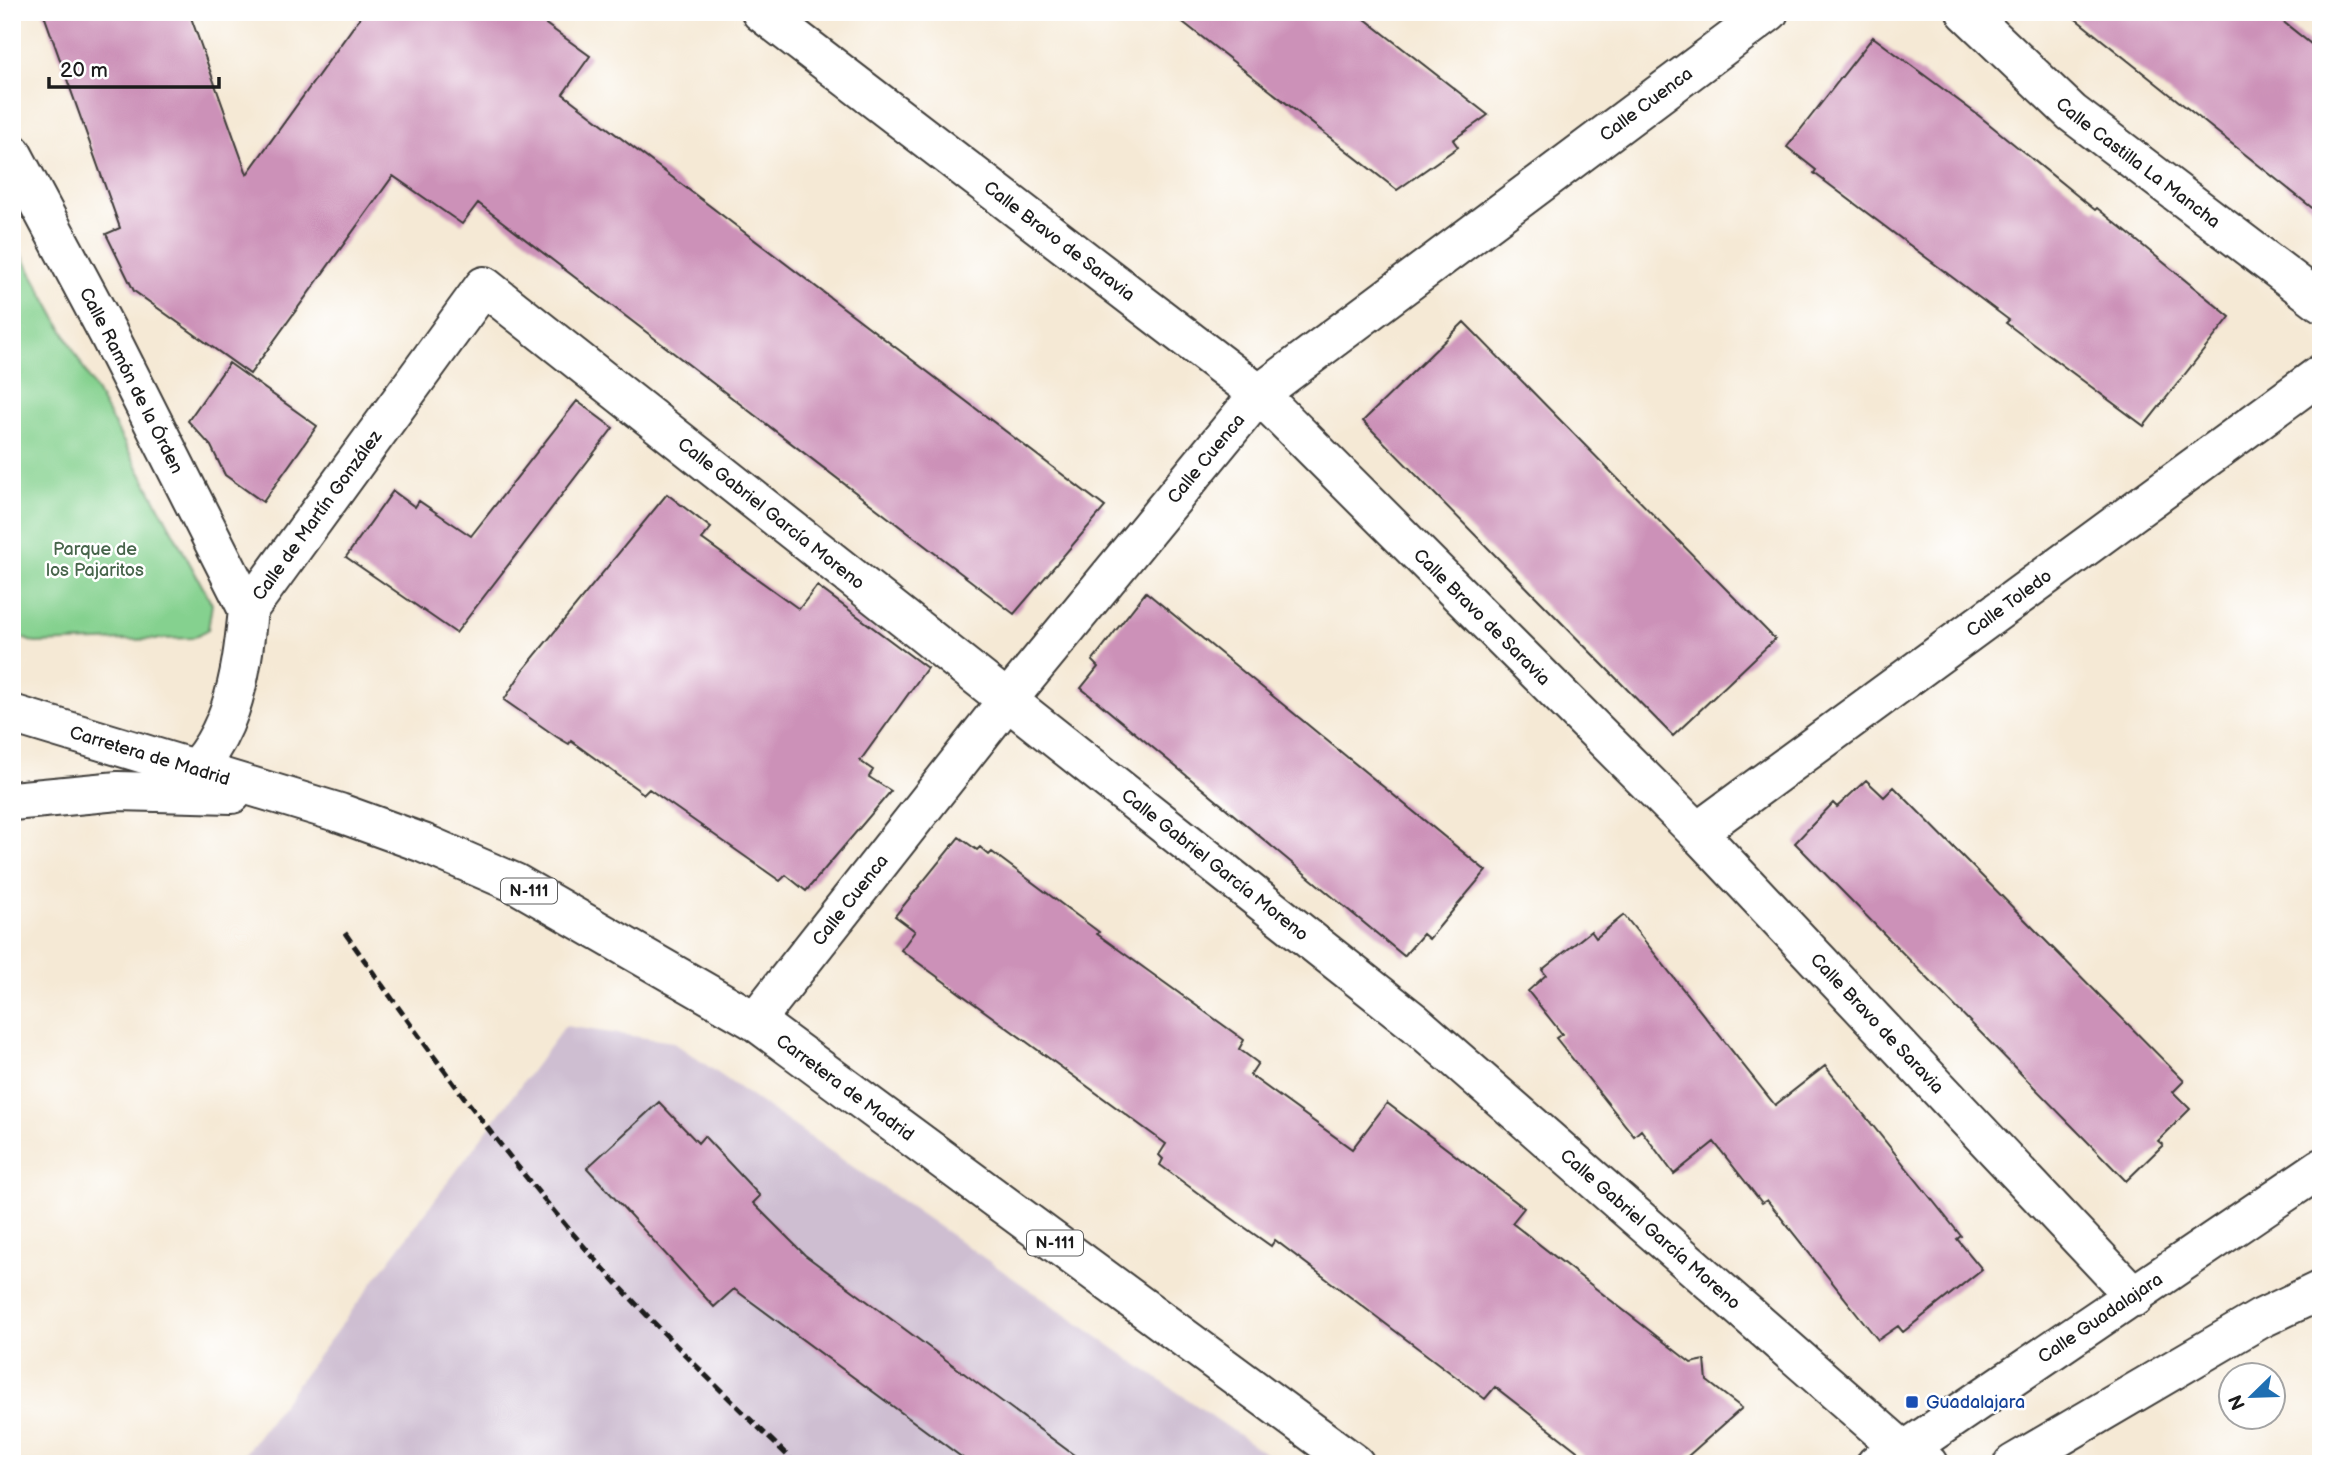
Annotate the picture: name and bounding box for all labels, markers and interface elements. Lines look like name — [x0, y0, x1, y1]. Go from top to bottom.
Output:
scale bar — [49, 46, 219, 90]
text: 20 m — [60, 58, 108, 83]
street label: Calle Cuenca — [1596, 63, 1696, 146]
street label: Calle Castilla La Mancha — [2052, 93, 2224, 232]
street label: Calle Bravo de Saravia — [980, 176, 1139, 305]
street label: Calle Ramón de la Órden — [75, 284, 188, 477]
street label: Calle Cuenca — [1163, 409, 1249, 508]
street label: Calle de Martín González — [248, 426, 386, 604]
street label: Calle Gabriel García Moreno — [674, 433, 869, 594]
park label: Parque de los Pajaritos — [46, 539, 144, 581]
street label: Calle Bravo de Saravia — [1409, 544, 1555, 690]
street label: Calle Toledo — [1962, 565, 2056, 641]
street label: Carretera de Madrid — [67, 722, 232, 790]
street label: Calle Gabriel García Moreno — [1117, 784, 1313, 945]
street label: Calle Cuenca — [808, 850, 892, 950]
road number: N-111 — [501, 878, 557, 904]
street label: Calle Bravo de Saravia — [1806, 949, 1948, 1098]
street label: Carretera de Madrid — [772, 1030, 918, 1145]
street label: Calle Gabriel García Moreno — [1556, 1145, 1745, 1314]
road number: N-111 — [1027, 1231, 1083, 1256]
street label: Calle Guadalajara — [2034, 1268, 2166, 1367]
north arrow — [2218, 1360, 2288, 1430]
text: N — [2224, 1391, 2251, 1413]
place label: Guadalajara — [1926, 1392, 2025, 1413]
marker: Guadalajara — [1904, 1394, 1920, 1410]

